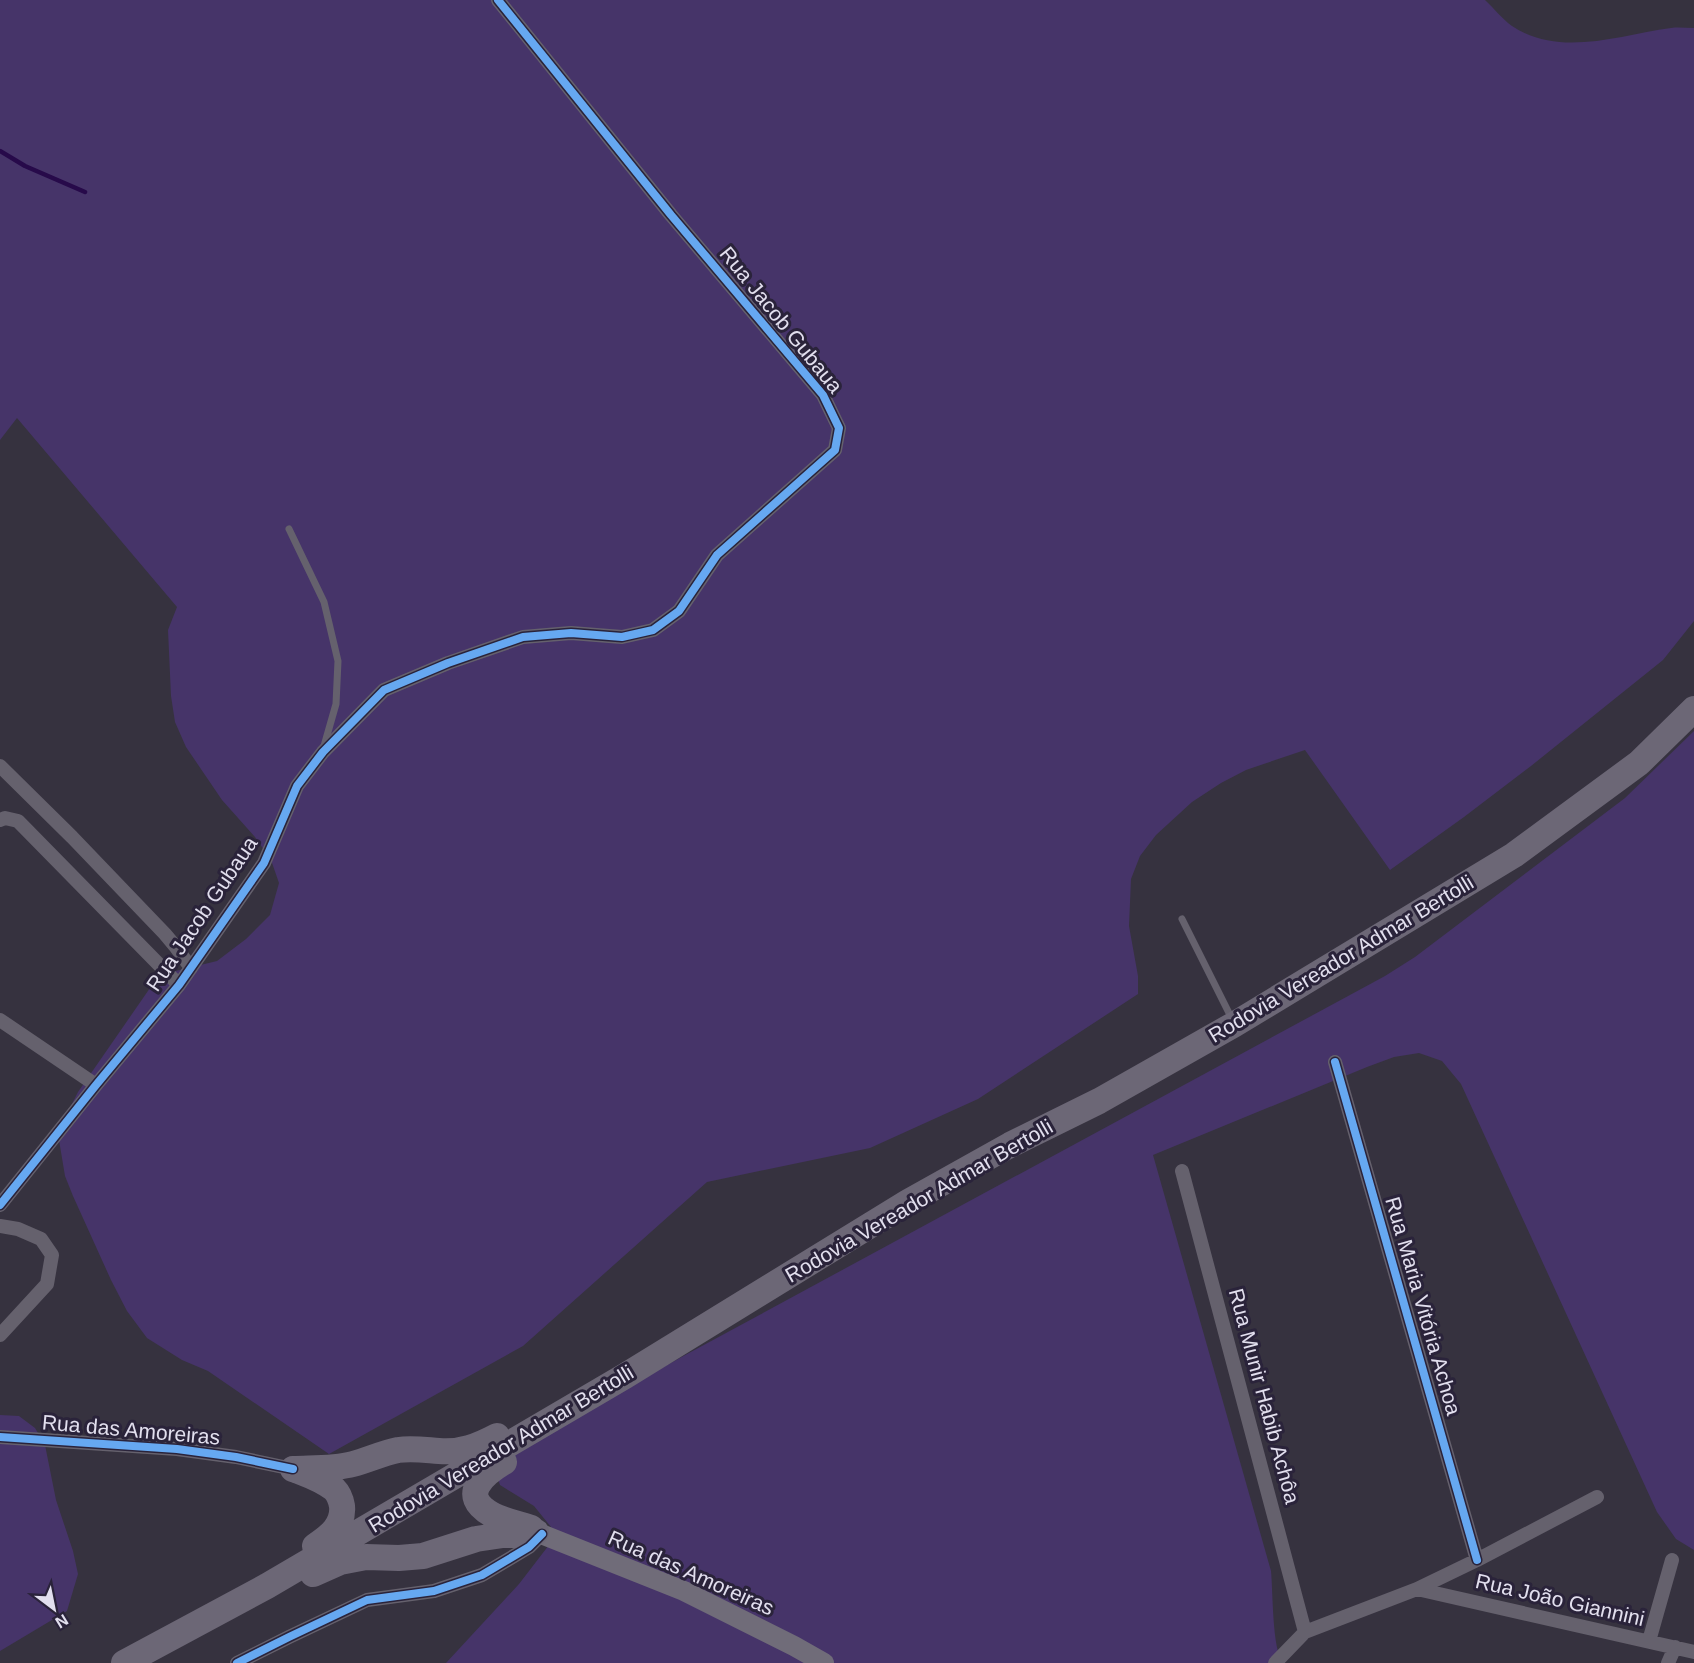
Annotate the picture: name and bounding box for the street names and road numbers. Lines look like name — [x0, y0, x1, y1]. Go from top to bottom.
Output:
street label: Rua Jacob Gubaua — [716, 242, 847, 397]
street label: Rua Jacob Gubaua — [141, 832, 262, 995]
street label: Rodovia Vereador Admar Bertolli — [1204, 870, 1477, 1047]
street label: Rodovia Vereador Admar Bertolli — [781, 1114, 1056, 1287]
street label: Rua Maria Vitória Achoa — [1381, 1194, 1466, 1418]
street label: Rua Munir Habib Achôa — [1225, 1286, 1304, 1506]
street label: Rodovia Vereador Admar Bertolli — [364, 1360, 637, 1537]
street label: Rua das Amoreiras — [41, 1410, 221, 1449]
street label: Rua das Amoreiras — [605, 1526, 777, 1619]
street label: Rua João Giannini — [1473, 1569, 1647, 1630]

